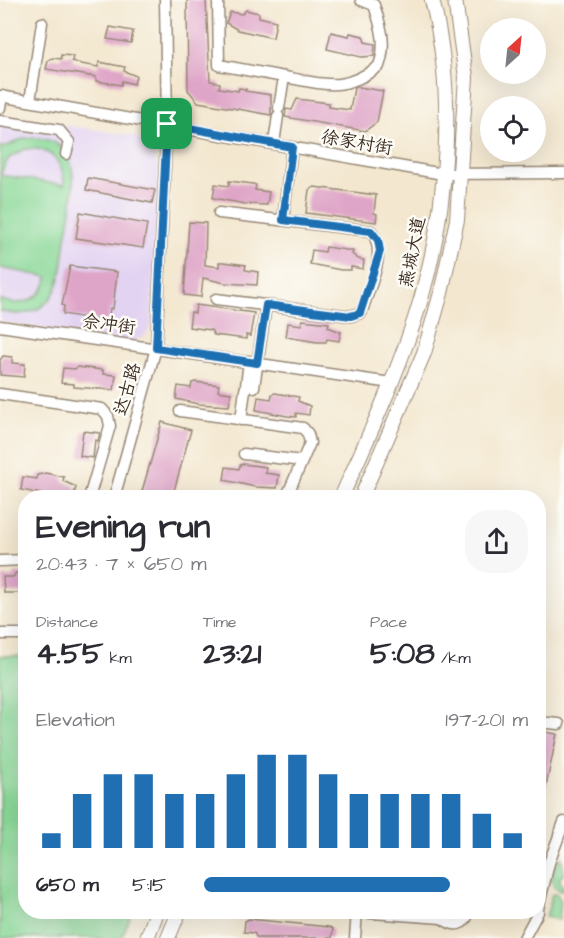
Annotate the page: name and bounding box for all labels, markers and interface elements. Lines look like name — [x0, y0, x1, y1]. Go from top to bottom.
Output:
north arrow — [480, 18, 546, 84]
map controls — [480, 18, 546, 162]
button: locate — [480, 96, 546, 162]
pin — [141, 98, 192, 149]
icon: arrive — [150, 107, 183, 140]
street label: 徐家村街 — [319, 124, 395, 161]
street label: 燕城大道 — [393, 214, 432, 290]
street label: 佘冲街 — [80, 308, 137, 341]
street label: 达古路 — [108, 360, 147, 419]
text: Evening run — [36, 504, 210, 550]
button: share — [465, 510, 528, 573]
text: 20:43 · 7 × 650 m — [36, 550, 207, 578]
text: Distance — [36, 611, 98, 633]
text: Time — [203, 611, 237, 633]
text: Pace — [370, 611, 407, 633]
text: 4.55 — [36, 633, 103, 675]
text: 23:21 — [203, 633, 261, 675]
text: 5:08 — [370, 633, 435, 675]
text: km — [103, 647, 132, 669]
text: /km — [435, 647, 471, 669]
text: Elevation — [36, 706, 115, 734]
text: 197–201 m — [445, 706, 528, 734]
text: 650 m — [36, 871, 99, 899]
text: 5:15 — [132, 871, 166, 899]

